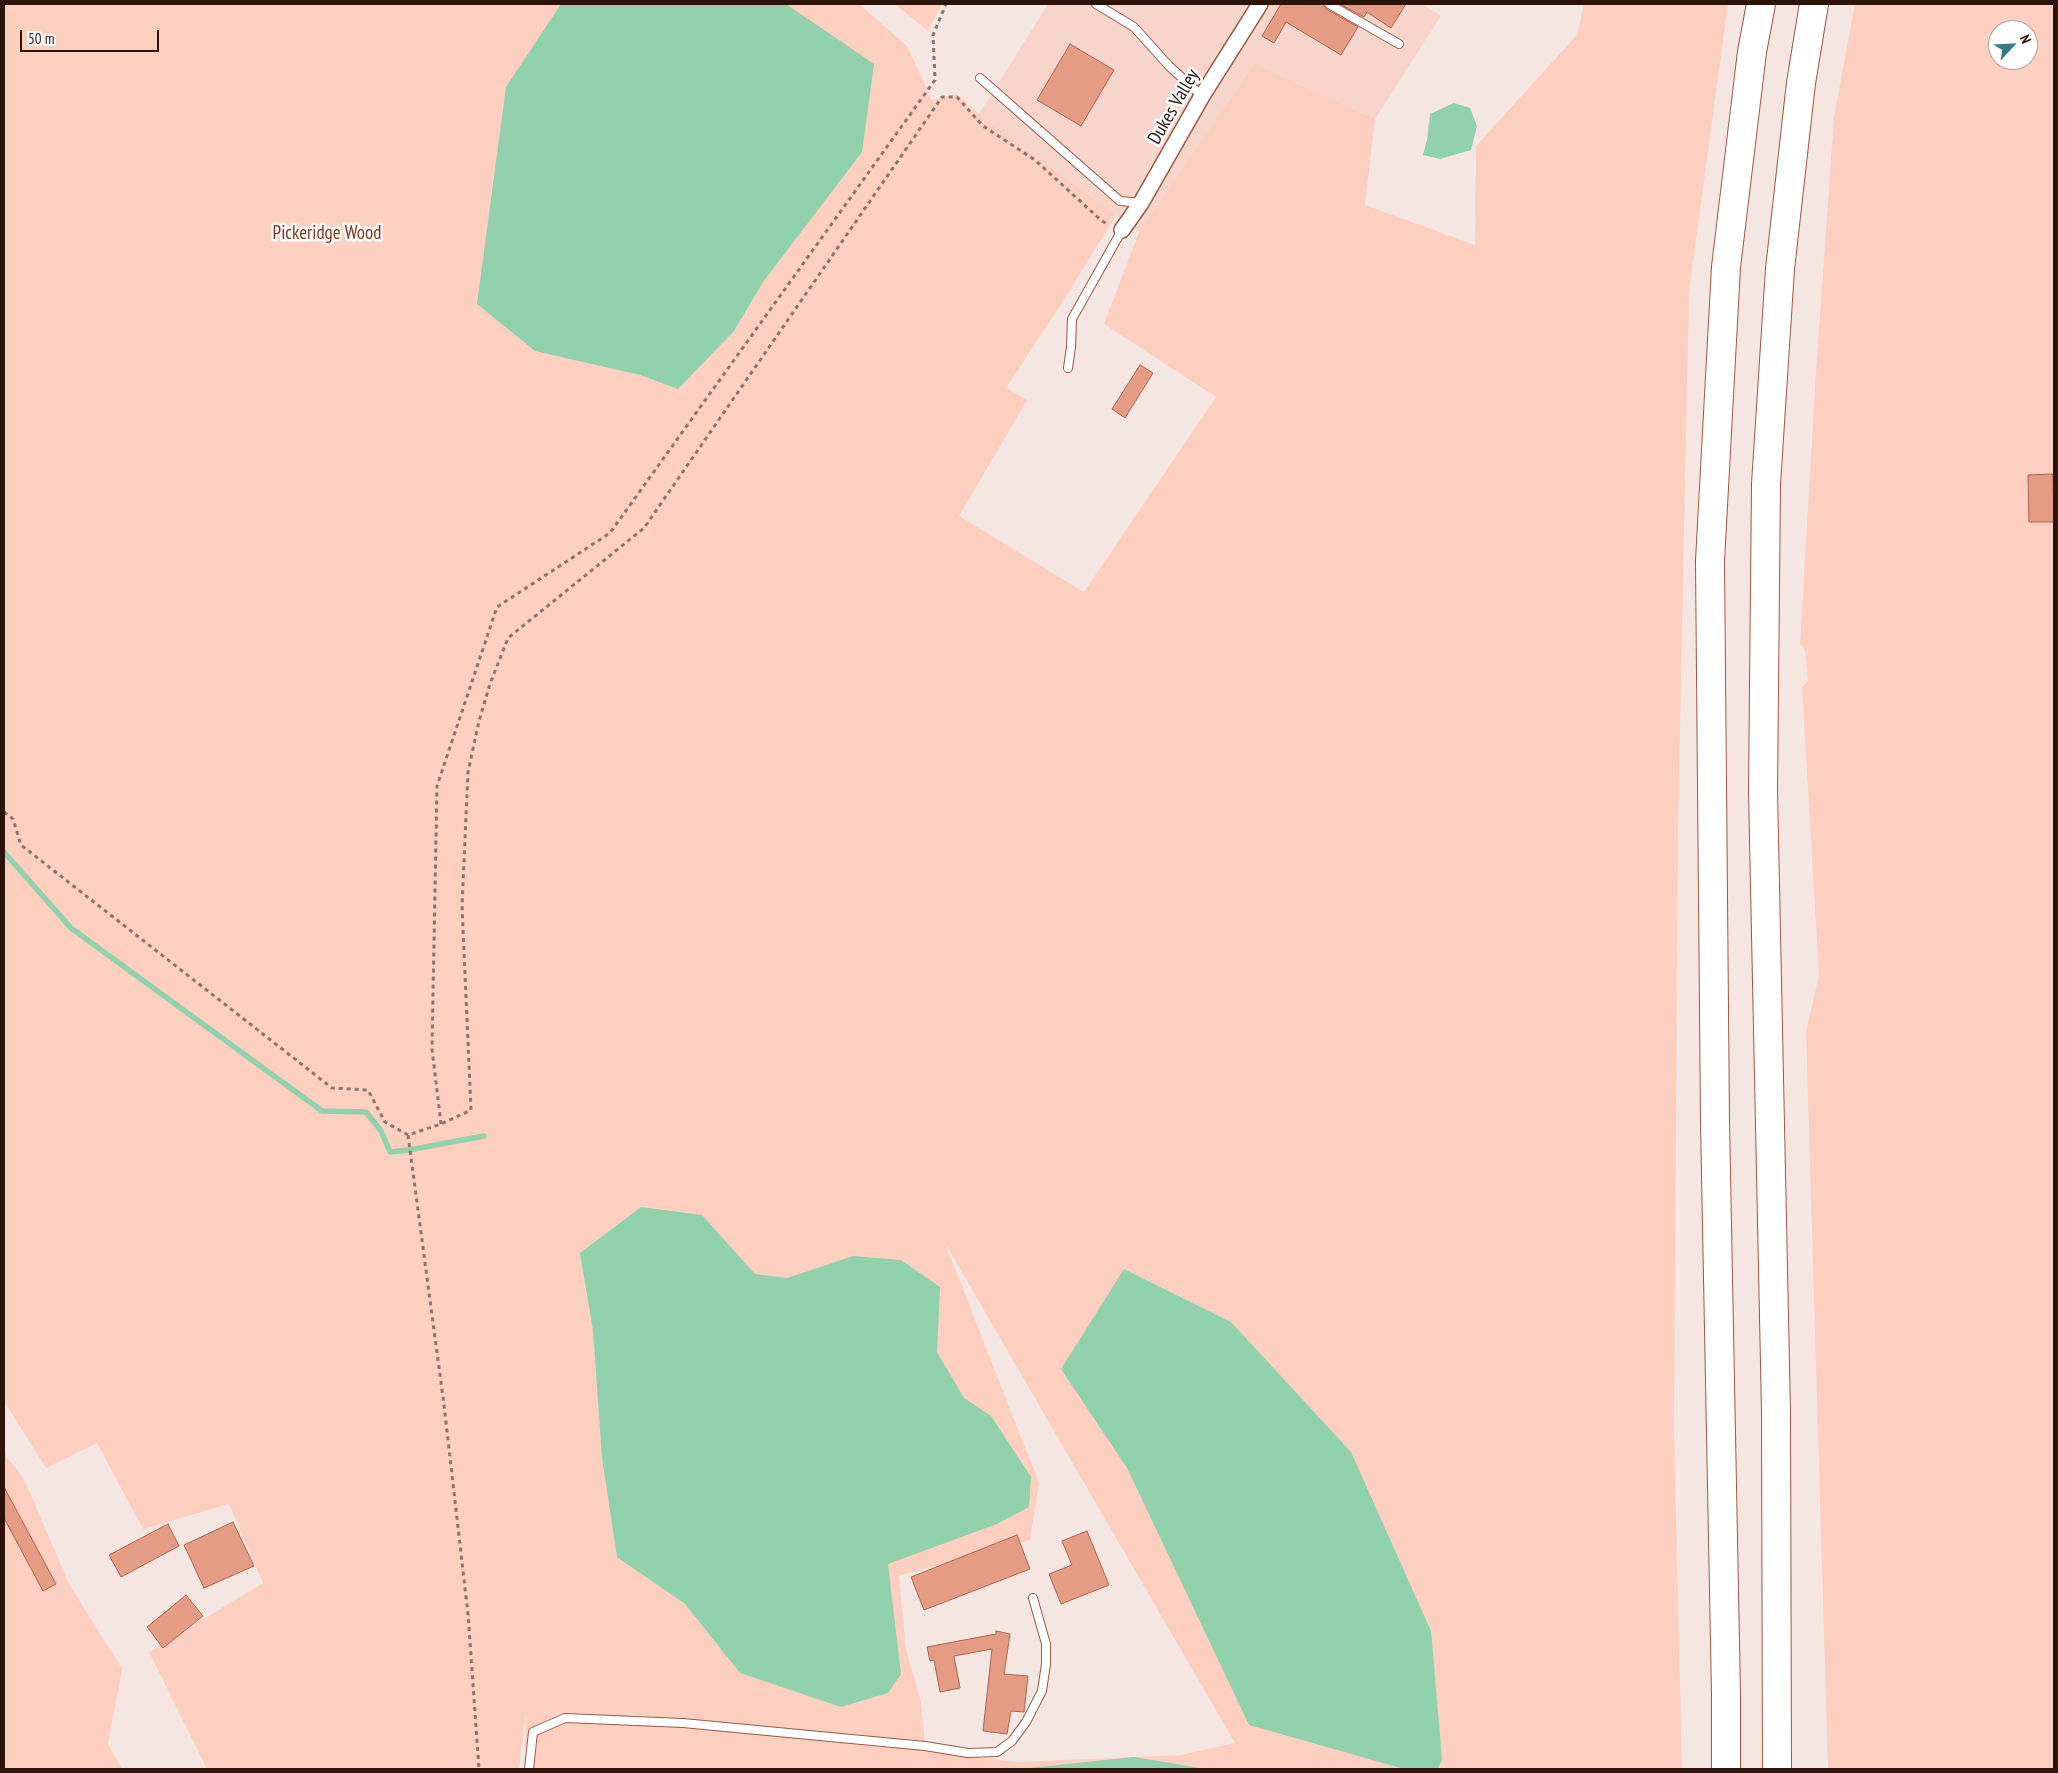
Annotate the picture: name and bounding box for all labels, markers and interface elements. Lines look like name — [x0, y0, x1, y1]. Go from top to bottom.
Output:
scale bar — [22, 20, 161, 52]
north arrow — [1988, 20, 2038, 70]
text: 50 m — [28, 29, 54, 48]
text: N — [2016, 32, 2035, 46]
street label: Dukes Valley — [1143, 65, 1205, 149]
park label: Pickeridge Wood — [273, 223, 381, 245]

